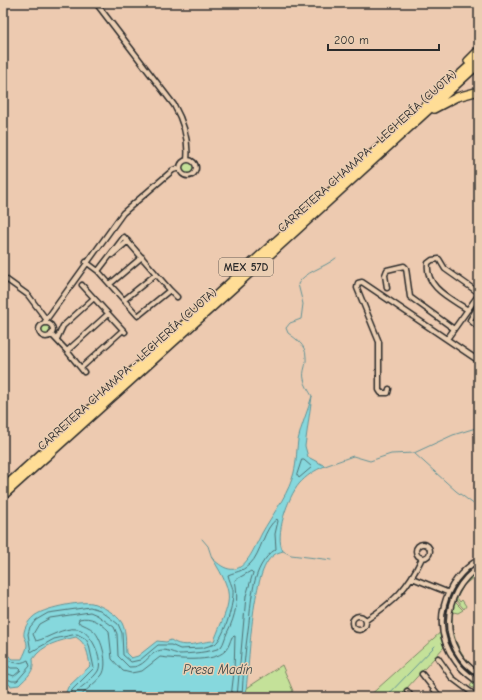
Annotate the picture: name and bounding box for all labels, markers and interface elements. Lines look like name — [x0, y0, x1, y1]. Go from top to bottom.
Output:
scale bar — [328, 26, 439, 52]
text: 200 m — [334, 33, 369, 47]
street label: CARRETERA CHAMAPA - LECHERÍA (CUOTA) — [275, 67, 459, 235]
road number: MEX 57D — [219, 258, 273, 276]
street label: CARRETERA CHAMAPA - LECHERÍA (CUOTA) — [35, 285, 219, 453]
water label: Presa Madín — [183, 662, 253, 677]

